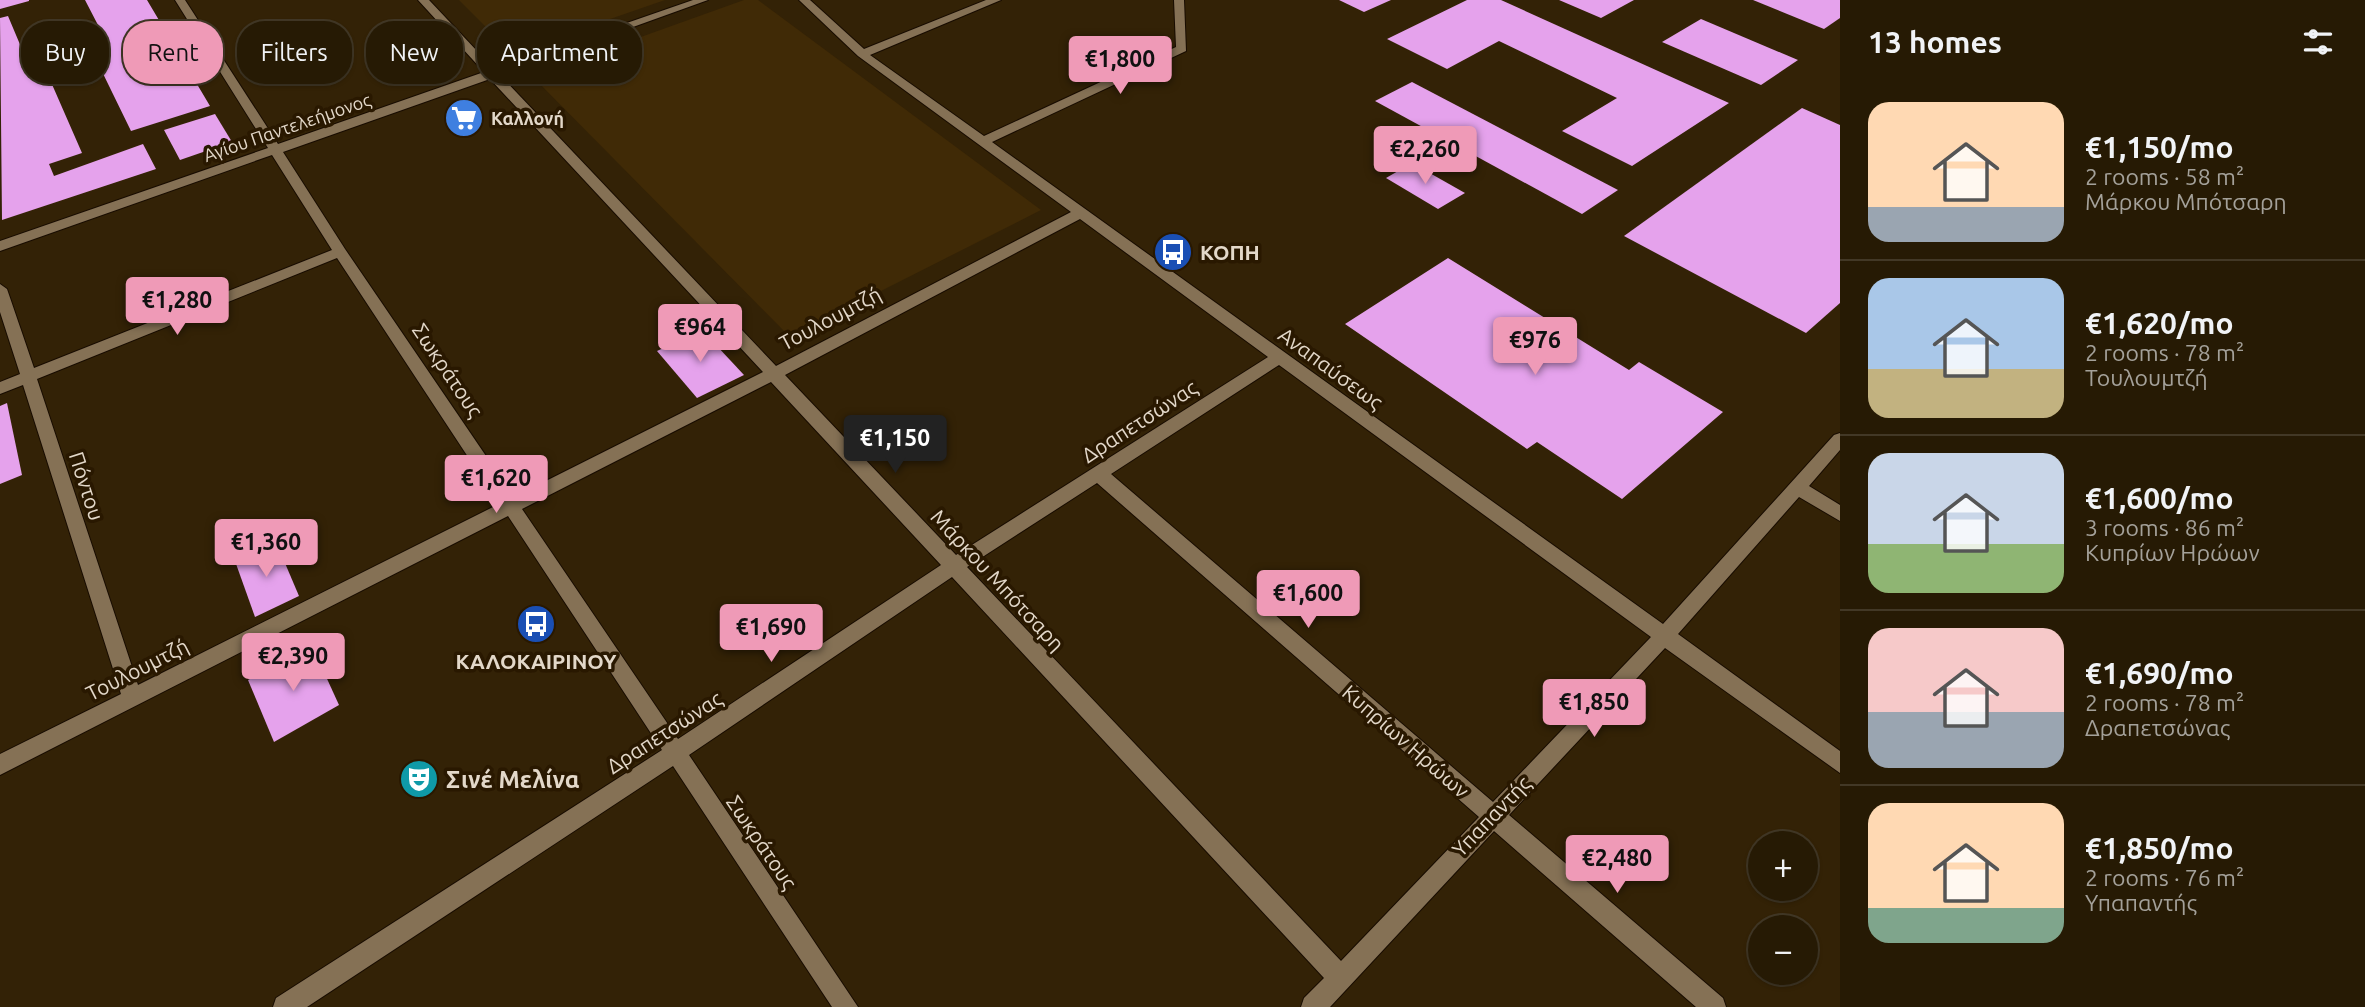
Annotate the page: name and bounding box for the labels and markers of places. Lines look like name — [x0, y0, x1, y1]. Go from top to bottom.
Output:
pin: €1,800 — [1063, 36, 1177, 96]
supermarket icon: Καλλονή — [443, 97, 485, 139]
place label: Καλλονή — [491, 108, 564, 128]
pin: €2,260 — [1368, 127, 1482, 186]
bus stop icon: ΚΟΠΗ — [1152, 231, 1194, 273]
place label: ΚΟΠΗ — [1200, 240, 1260, 264]
pin: €1,280 — [120, 278, 234, 337]
pin: €964 — [659, 304, 741, 364]
pin: €976 — [1494, 318, 1576, 377]
pin: €1,150 — [838, 416, 952, 475]
pin: €1,620 — [439, 456, 553, 515]
pin: €1,360 — [209, 520, 323, 579]
pin: €1,600 — [1251, 570, 1365, 630]
bus stop icon: ΚΑΛΟΚΑΙΡΙΝΟΥ — [515, 603, 557, 645]
pin: €1,690 — [714, 604, 828, 664]
pin: €2,390 — [236, 634, 350, 693]
place label: ΚΑΛΟΚΑΙΡΙΝΟΥ — [456, 649, 617, 673]
pin: €1,850 — [1537, 680, 1651, 739]
theatre icon: Σινέ Μελίνα — [398, 758, 440, 800]
place label: Σινέ Μελίνα — [446, 766, 580, 793]
pin: €2,480 — [1560, 836, 1674, 895]

